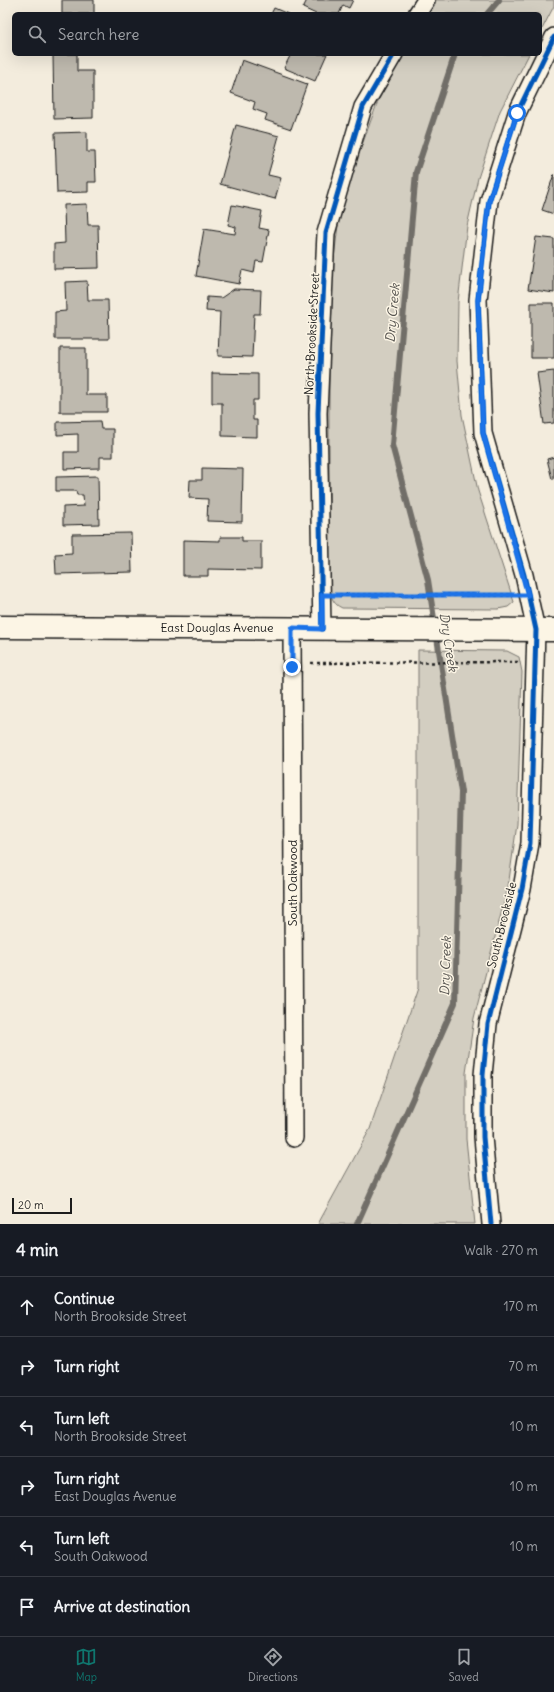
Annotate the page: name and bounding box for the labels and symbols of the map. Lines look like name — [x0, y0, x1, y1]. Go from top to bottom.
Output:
route start — [508, 104, 526, 122]
street label: North Brookside Street — [301, 272, 322, 395]
water label: Dry Creek — [381, 282, 404, 343]
water label: Dry Creek — [435, 612, 462, 674]
street label: East Douglas Avenue — [160, 620, 274, 635]
route end — [283, 658, 301, 676]
street label: South Oakwood — [285, 840, 300, 926]
street label: South Brookside — [484, 880, 519, 969]
water label: Dry Creek — [436, 935, 455, 996]
scale bar — [12, 1196, 72, 1215]

